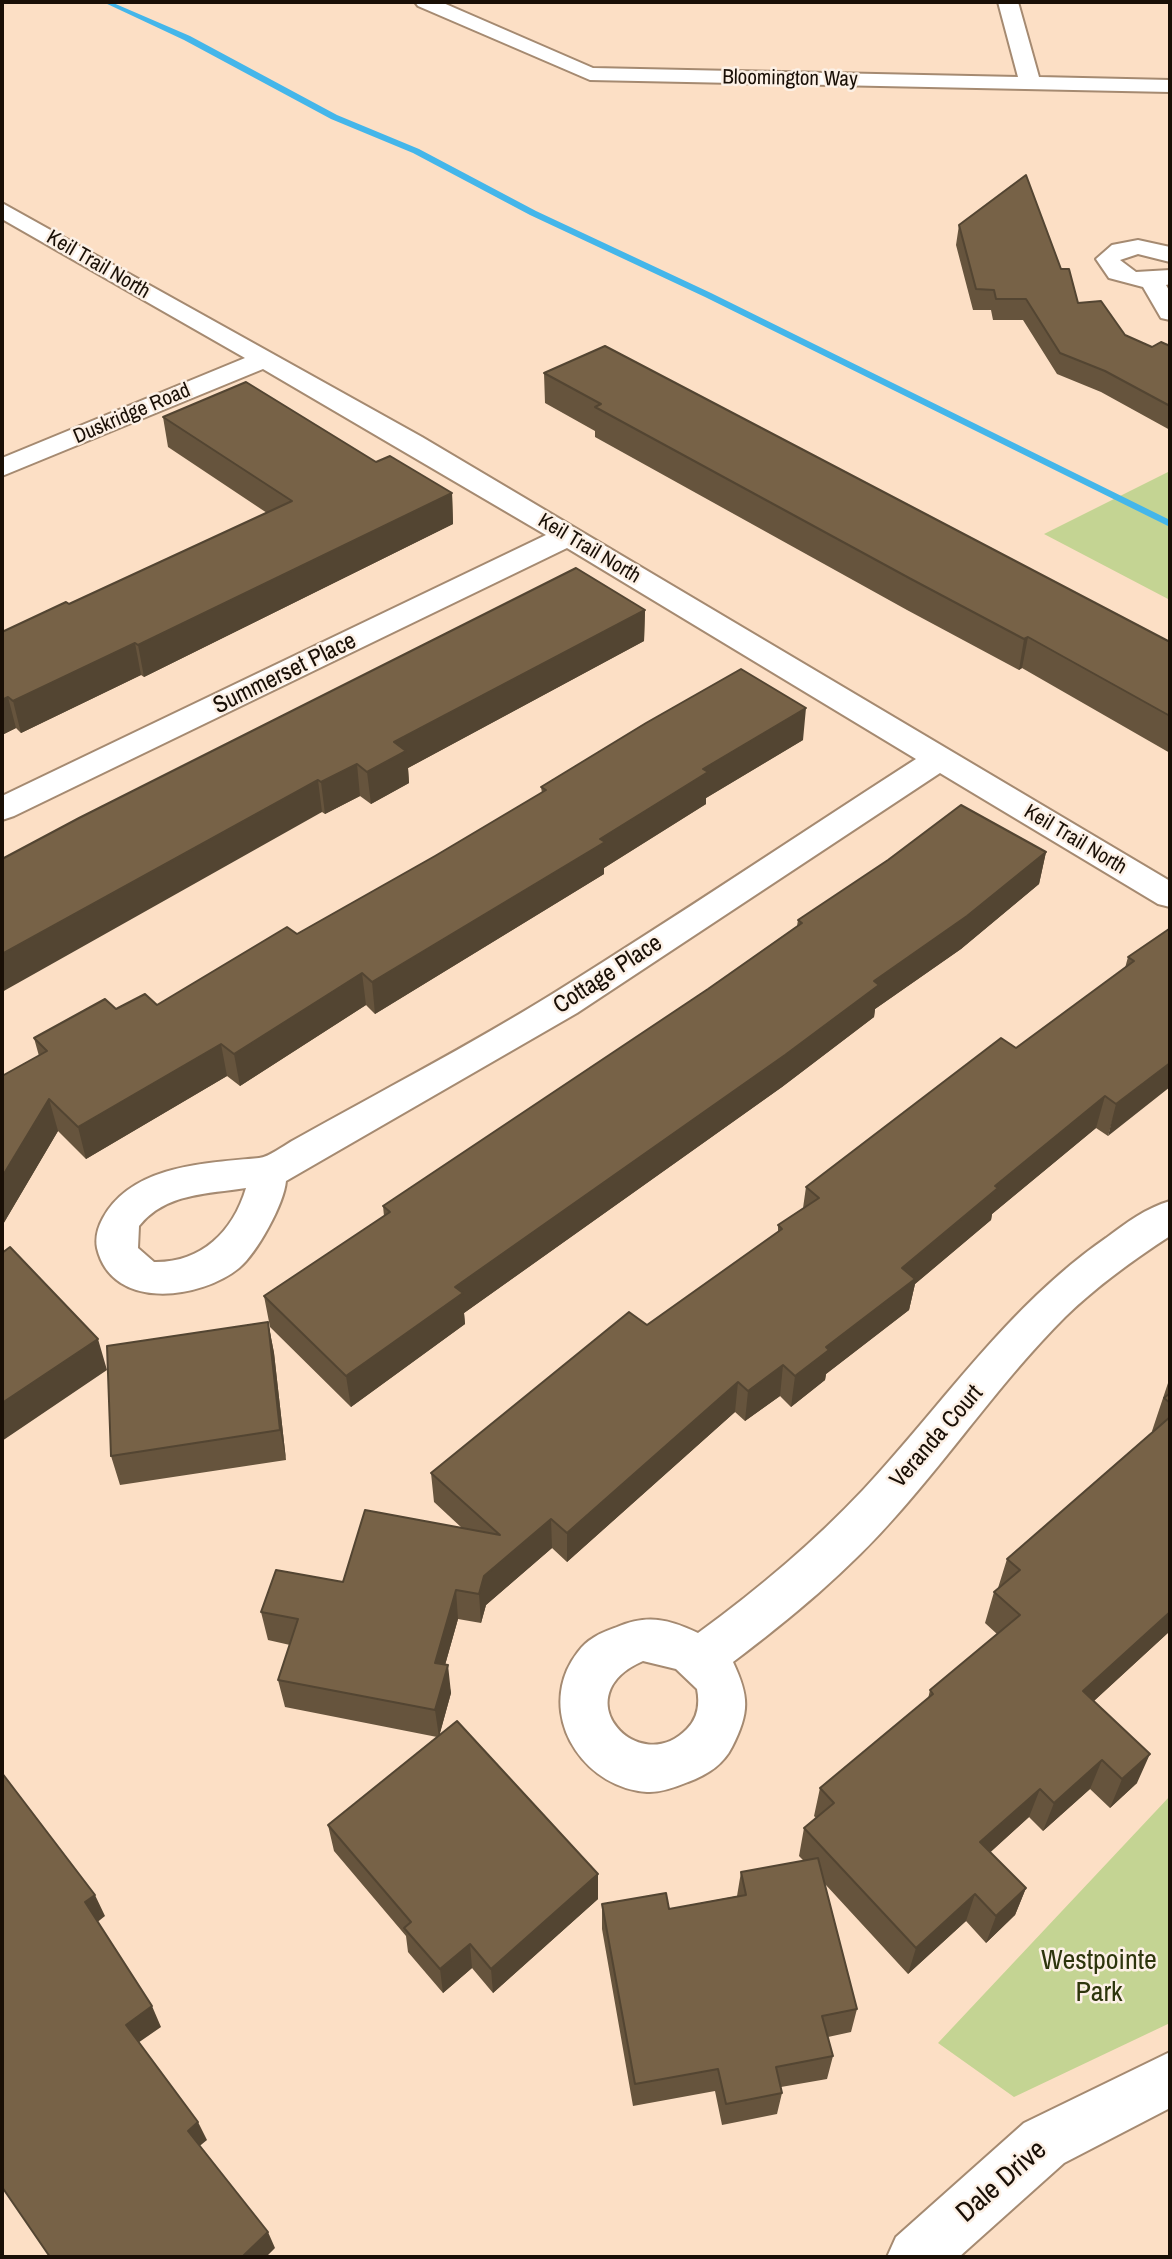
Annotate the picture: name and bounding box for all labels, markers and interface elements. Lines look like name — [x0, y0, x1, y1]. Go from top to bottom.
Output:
street label: Bloomington Way — [722, 65, 858, 93]
street label: Keil Trail North — [42, 225, 154, 305]
street label: Duskridge Road — [70, 378, 194, 450]
street label: Keil Trail North — [533, 509, 645, 589]
street label: Summerset Place — [209, 627, 361, 721]
street label: Keil Trail North — [1019, 800, 1131, 880]
street label: Cottage Place — [548, 929, 668, 1021]
street label: Veranda Court — [885, 1380, 989, 1494]
park label: Westpointe Park — [1041, 1944, 1157, 2010]
street label: Dale Drive — [950, 2134, 1054, 2230]

